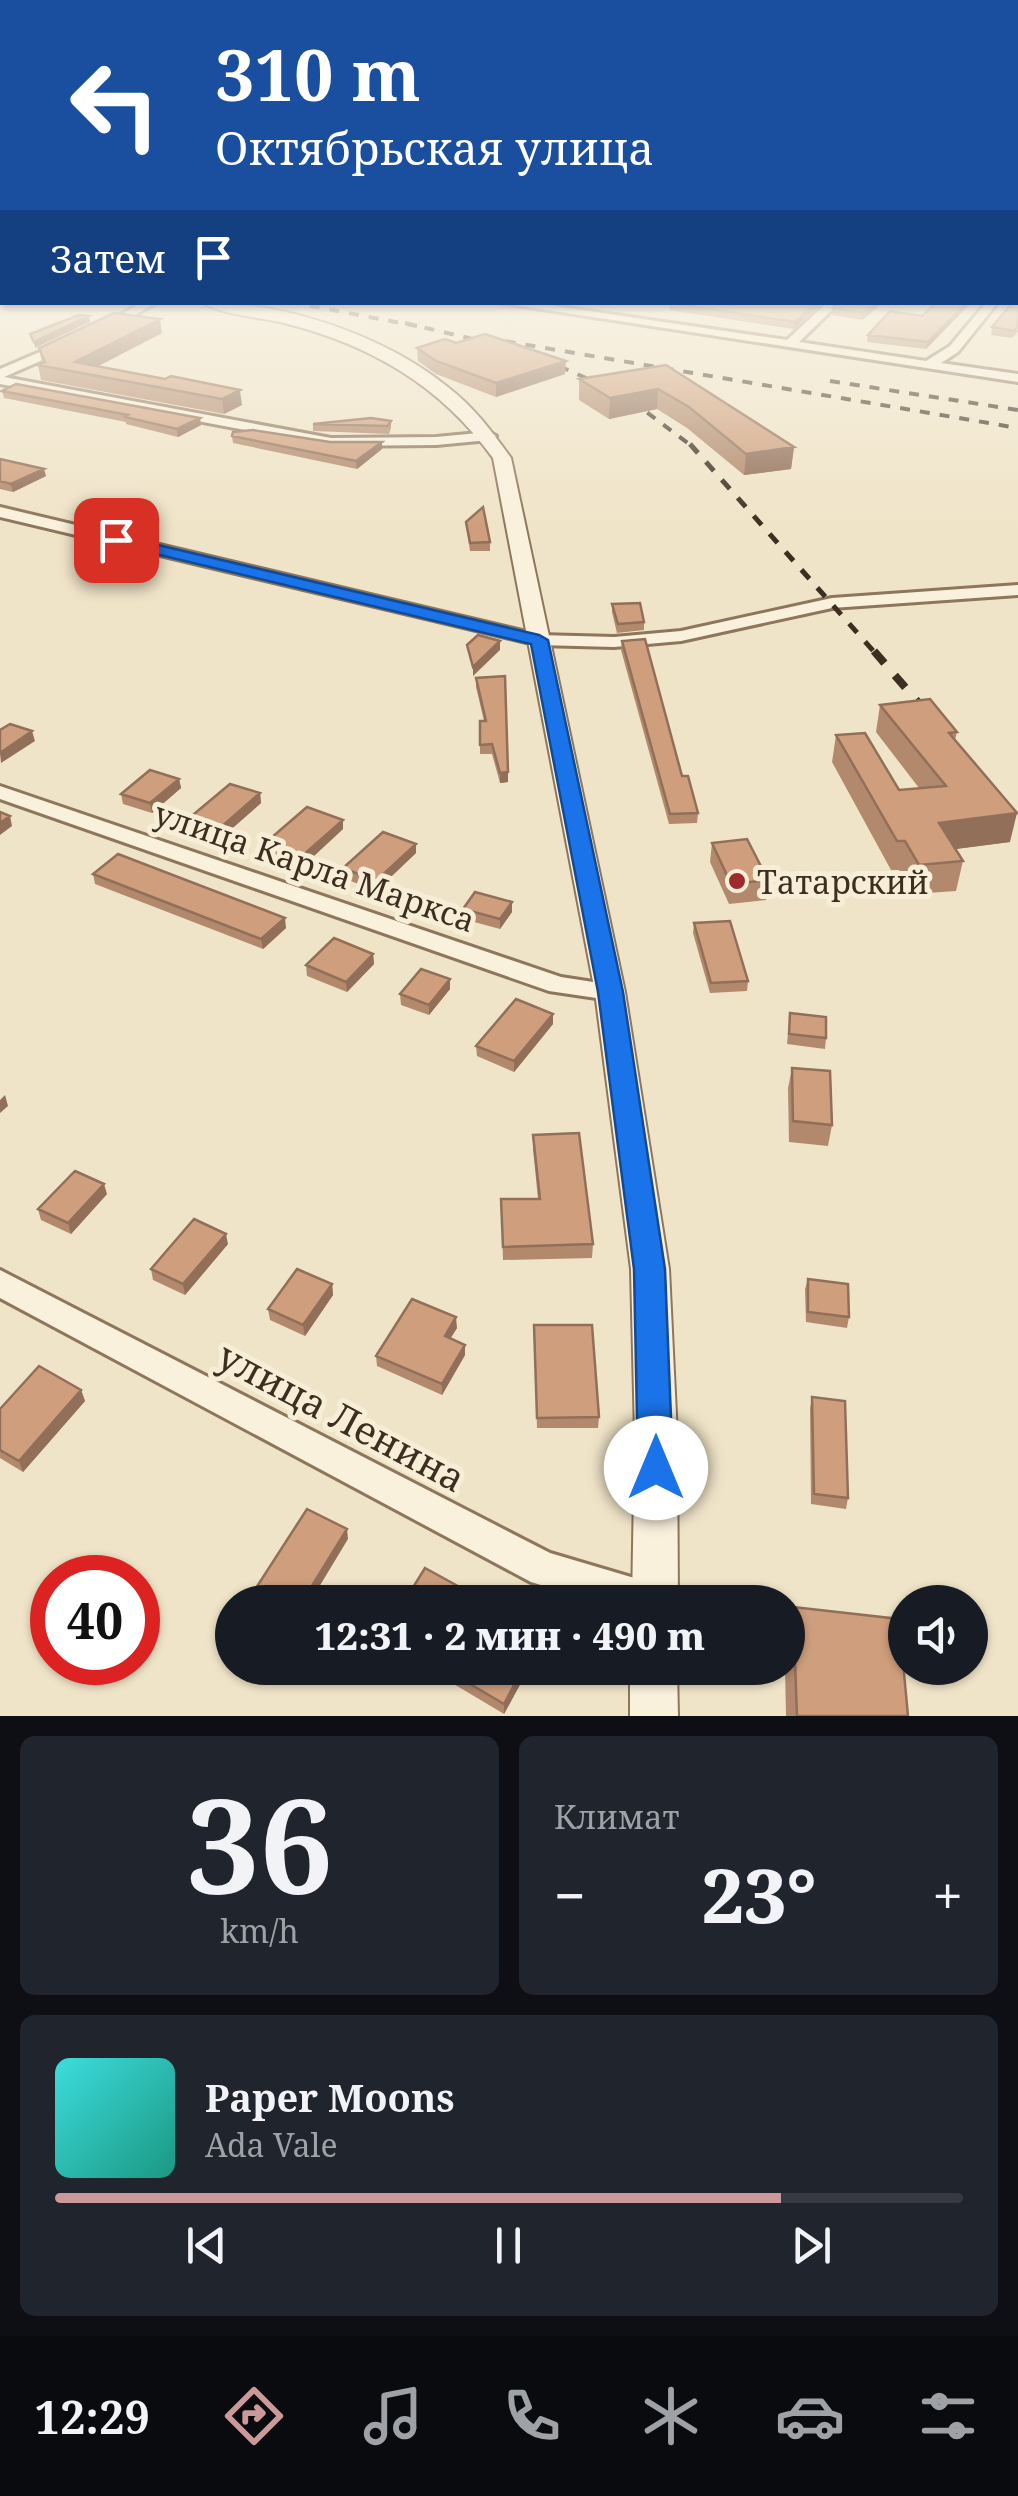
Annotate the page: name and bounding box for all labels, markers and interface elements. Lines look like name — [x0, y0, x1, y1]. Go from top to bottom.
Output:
text: 310 m — [215, 26, 421, 122]
icon: left — [50, 40, 180, 170]
text: Октябрьская улица — [215, 117, 654, 178]
icon: arrive — [186, 230, 241, 285]
text: Затем — [50, 232, 166, 284]
pin — [74, 498, 159, 583]
icon: arrive — [89, 513, 144, 568]
street label: улица Карла Маркса — [149, 791, 481, 941]
place label: Татарский — [757, 860, 929, 903]
marker: Татарский — [726, 870, 748, 892]
street label: улица Ленина — [209, 1329, 475, 1503]
position arrow — [604, 1416, 708, 1520]
speed limit sign: 40 — [30, 1555, 160, 1685]
map controls — [888, 1585, 988, 1685]
button: sound — [888, 1585, 988, 1685]
text: 12:31 · 2 мин · 490 m — [315, 1609, 705, 1661]
text: 36 — [186, 1755, 333, 1932]
text: Климат — [554, 1795, 679, 1838]
text: 23° — [702, 1843, 817, 1945]
text: − — [554, 1857, 586, 1932]
text: + — [932, 1857, 963, 1932]
text: km/h — [220, 1909, 299, 1952]
text: Paper Moons — [205, 2071, 455, 2123]
text: Ada Vale — [205, 2123, 338, 2166]
icon: previous — [179, 2218, 234, 2273]
icon: pause — [481, 2218, 536, 2273]
icon: next — [784, 2218, 839, 2273]
icon: directions — [219, 2381, 289, 2451]
icon: music — [358, 2381, 428, 2451]
icon: phone — [497, 2381, 567, 2451]
icon: climate — [636, 2381, 706, 2451]
icon: car — [775, 2381, 845, 2451]
icon: filters — [913, 2381, 983, 2451]
text: 12:29 — [34, 2386, 150, 2447]

